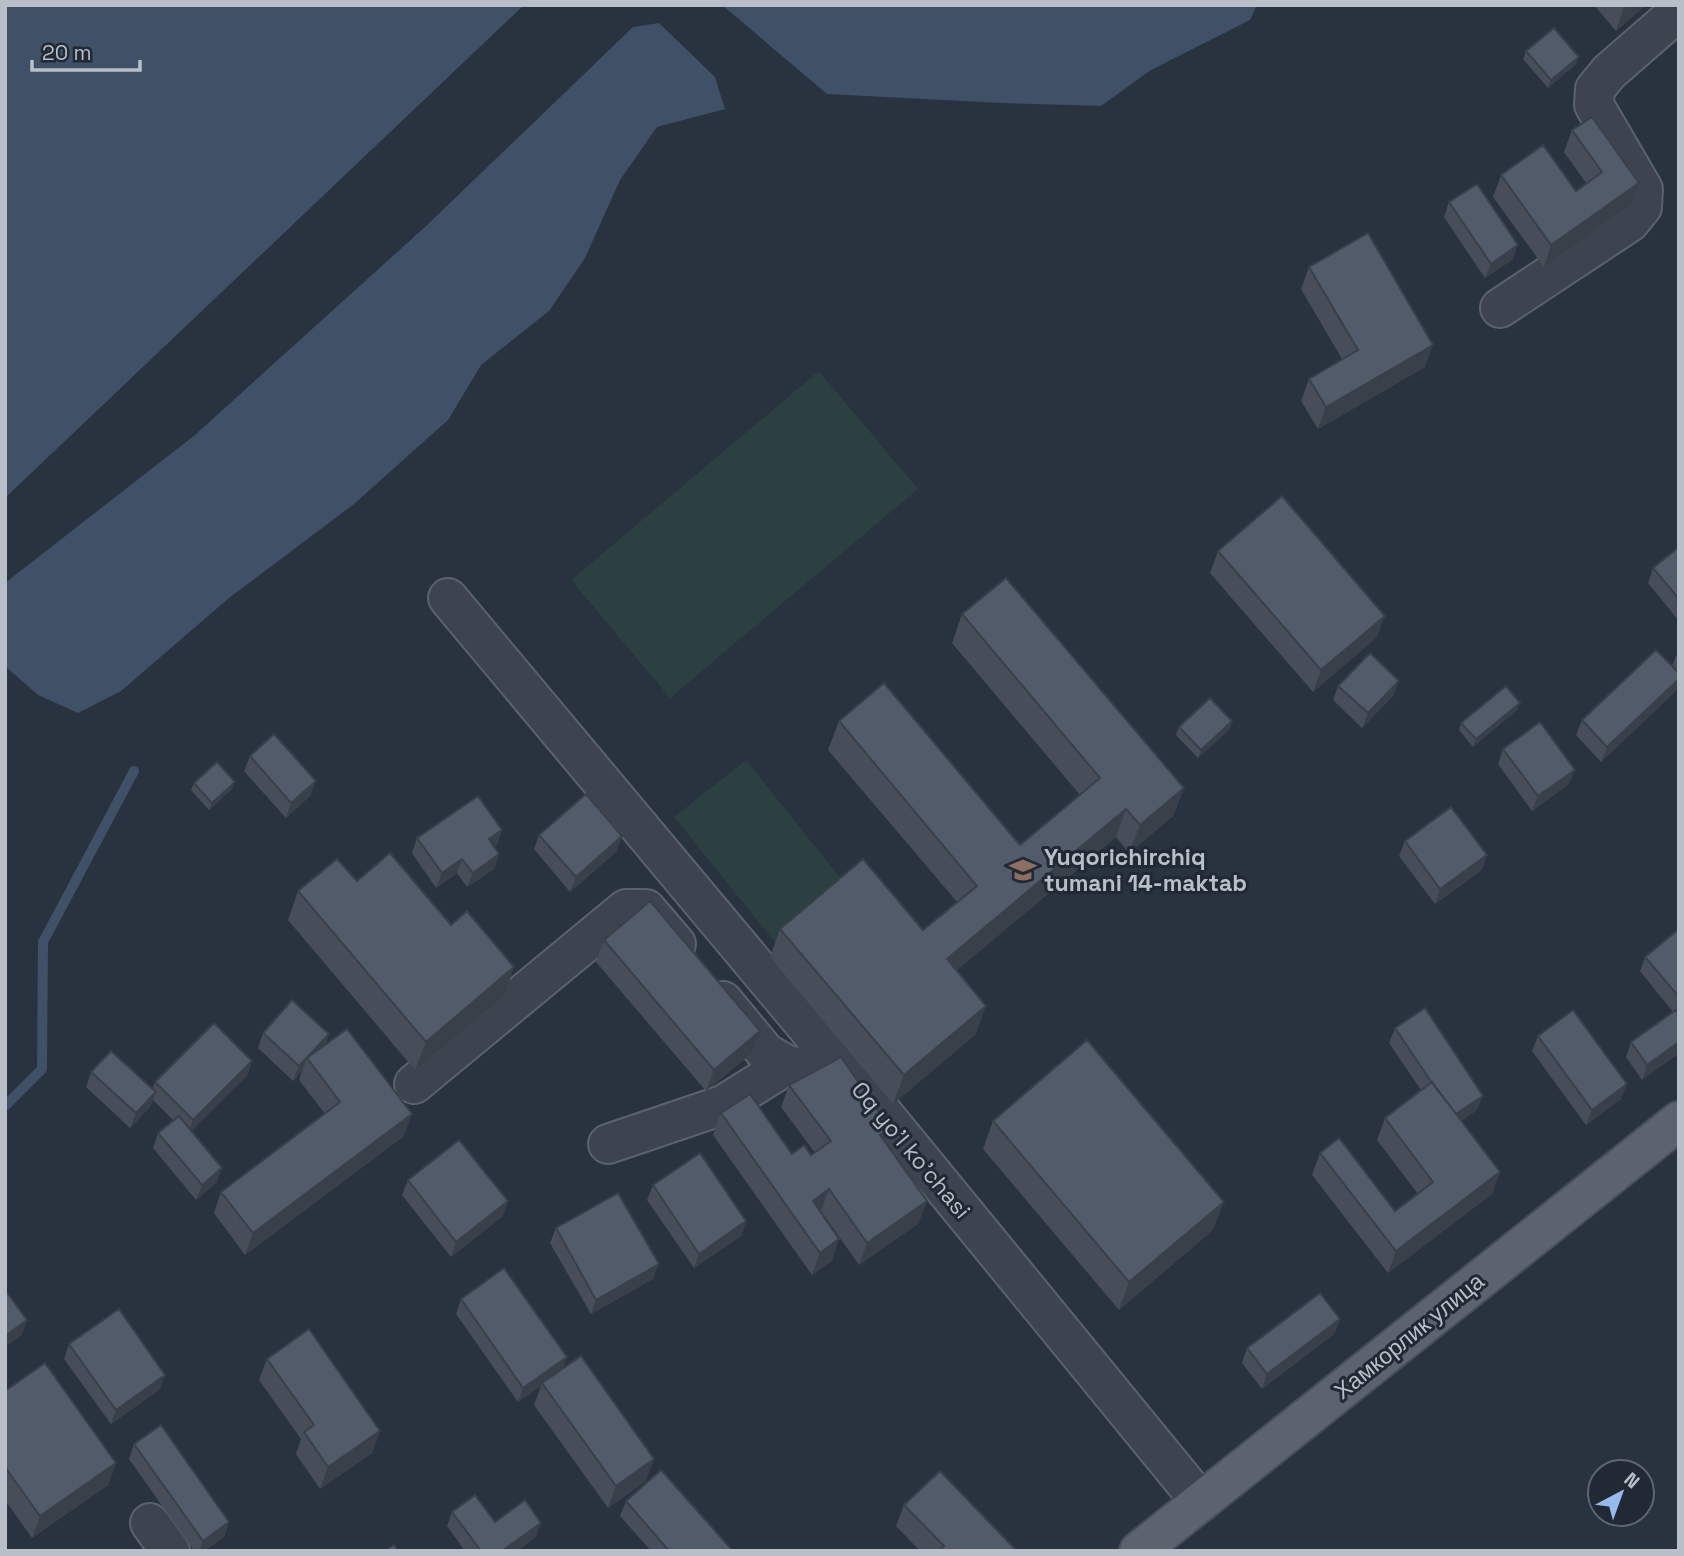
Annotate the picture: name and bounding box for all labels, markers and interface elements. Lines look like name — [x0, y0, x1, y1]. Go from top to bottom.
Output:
scale bar — [32, 28, 140, 72]
text: 20 m — [42, 39, 92, 66]
place label: Yuqorichirchiq tumani 14-maktab — [1044, 842, 1247, 898]
school or university icon: Yuqorichirchiq tumani 14-maktab — [1008, 855, 1038, 885]
street label: Oq yo'l ko'chasi — [845, 1075, 977, 1225]
street label: Хамкорлик улица — [1328, 1266, 1490, 1406]
north arrow — [1586, 1458, 1656, 1528]
text: N — [1619, 1467, 1645, 1494]

